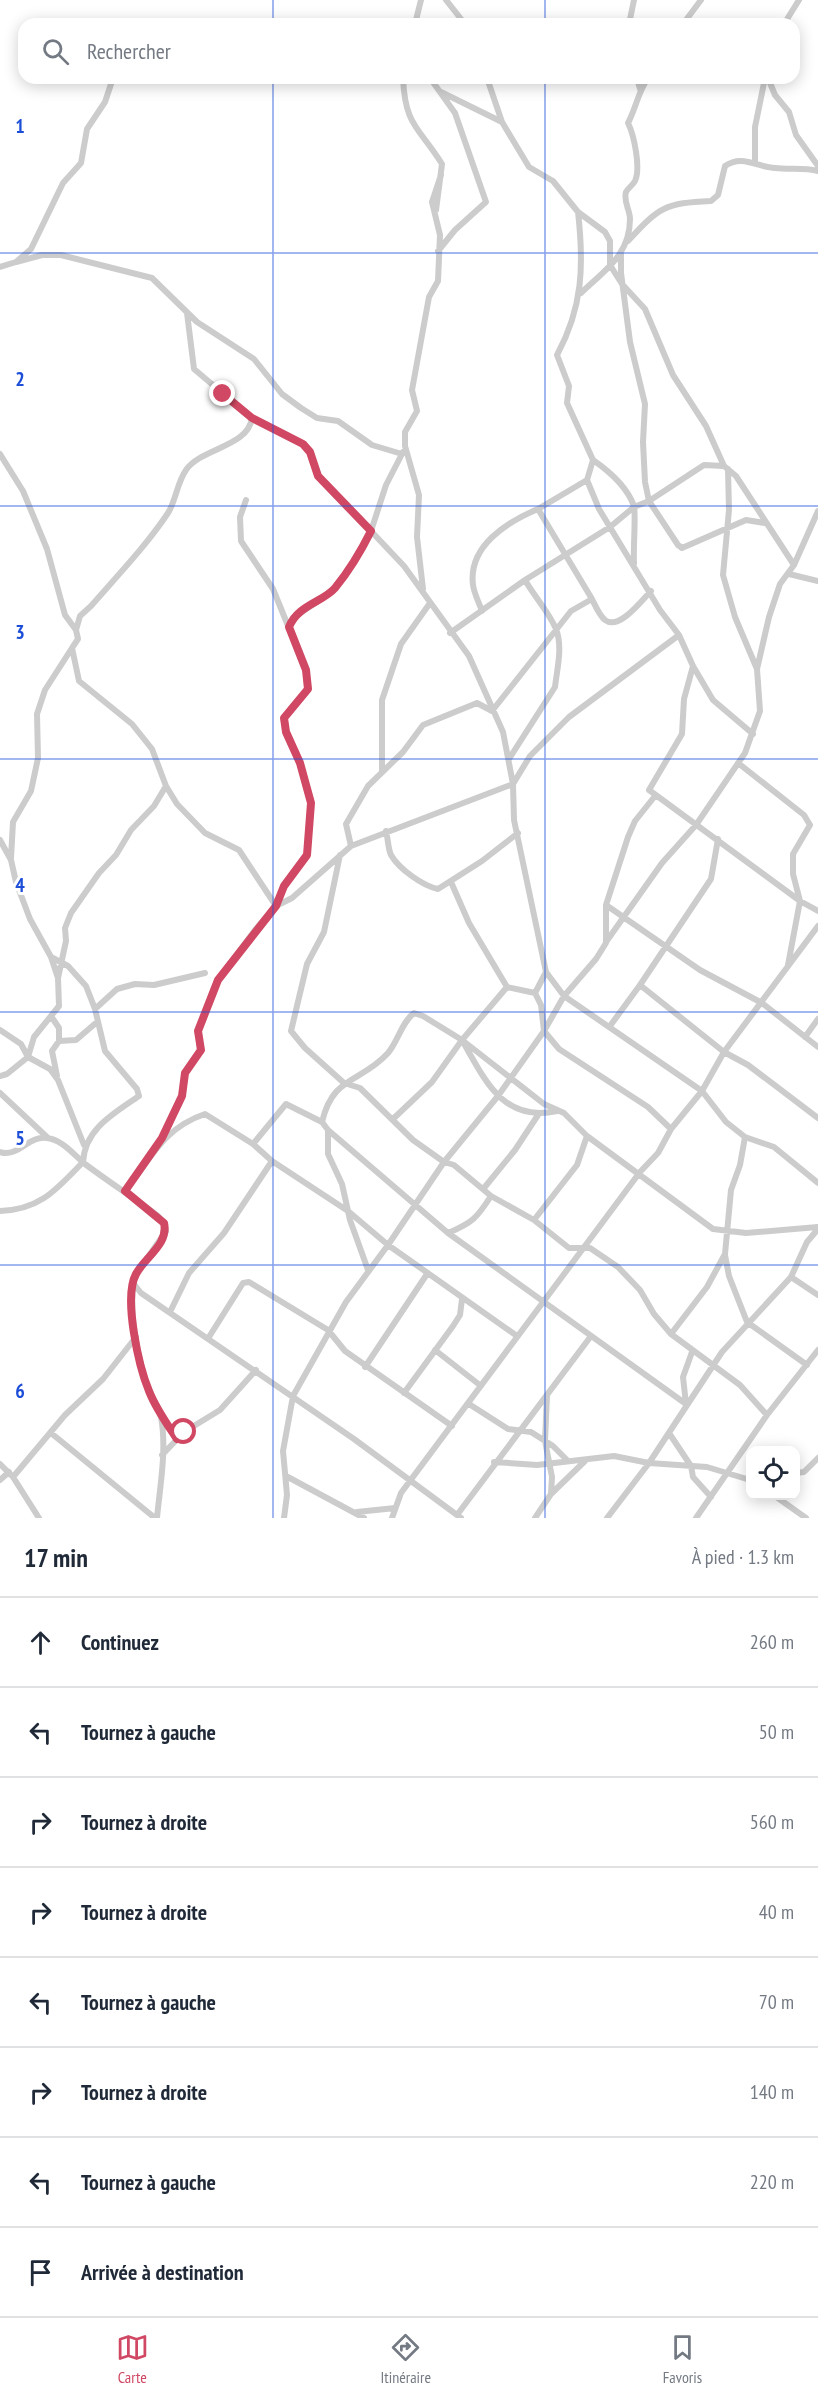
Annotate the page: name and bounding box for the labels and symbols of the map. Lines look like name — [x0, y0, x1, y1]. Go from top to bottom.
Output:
text: 1 — [15, 113, 25, 139]
text: 2 — [15, 366, 25, 392]
route end — [209, 380, 235, 406]
text: 3 — [15, 619, 25, 645]
text: 4 — [15, 872, 25, 898]
text: 5 — [15, 1125, 25, 1151]
text: 6 — [15, 1378, 25, 1404]
route start — [170, 1418, 196, 1444]

